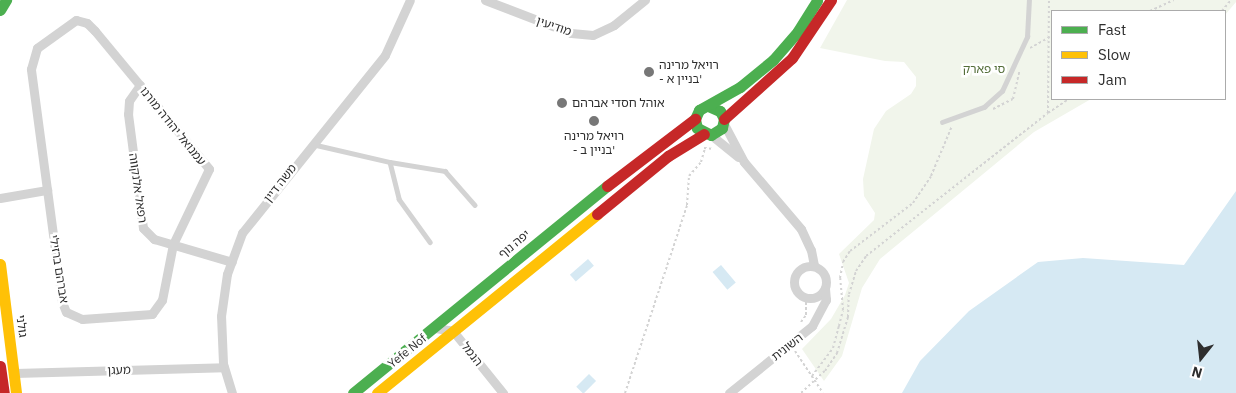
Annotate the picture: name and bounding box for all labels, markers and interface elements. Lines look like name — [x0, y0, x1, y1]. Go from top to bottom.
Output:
legend — [1051, 10, 1226, 100]
street label: מודיעין — [535, 13, 573, 39]
text: Fast — [1098, 20, 1126, 39]
text: Slow — [1098, 45, 1131, 64]
place label: רויאל מרינה - בניין א' — [659, 58, 719, 86]
park label: סי פארק — [963, 62, 1005, 76]
marker: רויאל מרינה - בניין א' — [643, 66, 655, 78]
text: Jam — [1098, 70, 1127, 89]
street label: עמנואל יהודה מורנו — [137, 84, 209, 168]
place label: אוהל חסדי אברהם — [572, 96, 665, 110]
marker: אוהל חסדי אברהם — [556, 97, 568, 109]
marker: רויאל מרינה - בניין ב' — [588, 115, 600, 127]
place label: רויאל מרינה - בניין ב' — [564, 129, 624, 157]
street label: רפאל אלנקווה — [126, 152, 150, 224]
street label: משה דיין — [261, 161, 299, 205]
street label: יפה נוף — [495, 227, 533, 261]
street label: אברהם ברזילי — [46, 234, 72, 304]
street label: גולני — [13, 314, 31, 338]
street label: השונית — [768, 330, 806, 364]
street label: Yefe Nof — [385, 331, 429, 371]
north arrow — [1176, 333, 1226, 383]
street label: הנמל — [458, 339, 486, 369]
street label: מעגן — [107, 362, 131, 378]
text: N — [1190, 362, 1204, 382]

